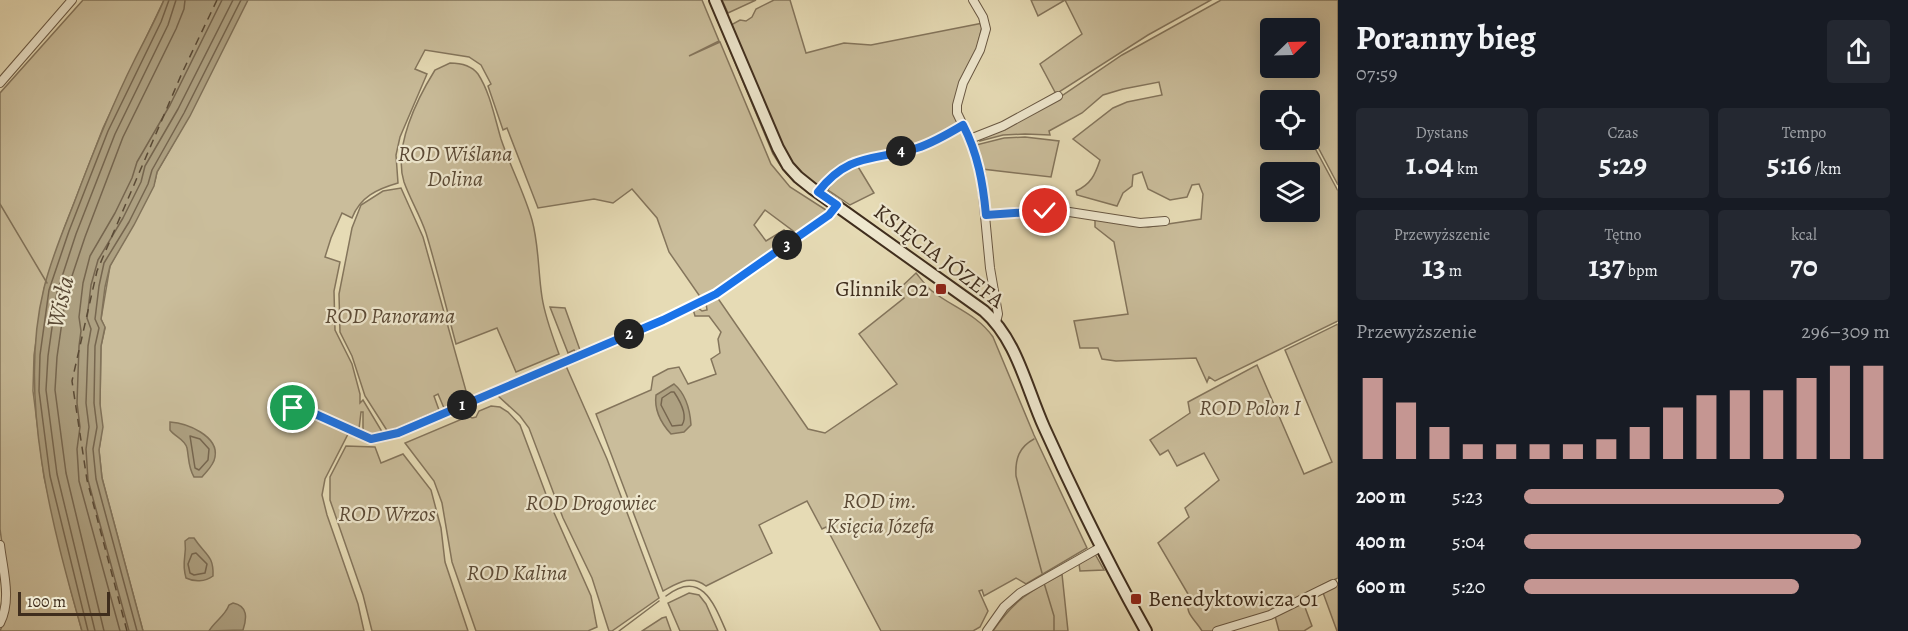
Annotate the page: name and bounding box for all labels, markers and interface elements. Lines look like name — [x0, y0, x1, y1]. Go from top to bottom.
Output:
text: Poranny bieg — [1356, 15, 1536, 60]
north arrow — [1260, 18, 1320, 78]
map controls — [1260, 18, 1320, 222]
button: share — [1827, 20, 1890, 83]
text: 07:59 — [1356, 60, 1398, 87]
button: locate — [1260, 90, 1320, 150]
text: Dystans — [1416, 122, 1468, 144]
text: Czas — [1608, 122, 1638, 144]
text: Tempo — [1782, 122, 1826, 144]
pin: 4 — [886, 136, 916, 166]
park label: ROD Wiślana Dolina — [398, 139, 512, 194]
text: 4 — [897, 140, 905, 162]
text: 1.04 — [1406, 144, 1454, 184]
text: 5:29 — [1599, 144, 1647, 184]
text: 5:16 — [1767, 144, 1812, 184]
text: km — [1454, 158, 1478, 180]
text: /km — [1812, 158, 1841, 180]
button: layers — [1260, 162, 1320, 222]
pin — [1019, 185, 1070, 236]
icon: check — [1028, 194, 1061, 227]
street label: KSIĘCIA JÓZEFA — [868, 197, 1011, 316]
text: Przewyższenie — [1394, 224, 1490, 246]
text: Tętno — [1605, 224, 1641, 246]
text: kcal — [1791, 224, 1817, 246]
pin: 3 — [772, 230, 802, 260]
text: 3 — [784, 234, 790, 256]
text: 13 — [1422, 246, 1446, 286]
text: 137 — [1588, 246, 1625, 286]
text: 70 — [1790, 246, 1818, 286]
text: m — [1446, 260, 1462, 282]
text: bpm — [1625, 260, 1658, 282]
water label: Wisła — [38, 273, 82, 331]
place label: Glinnik 02 — [835, 274, 929, 304]
marker: Glinnik 02 — [934, 282, 948, 296]
park label: ROD Panorama — [325, 301, 455, 331]
text: Przewyższenie — [1356, 318, 1477, 345]
text: 296–309 m — [1801, 318, 1890, 345]
pin: 2 — [614, 319, 644, 349]
text: 2 — [625, 323, 633, 345]
pin — [267, 382, 318, 433]
pin: 1 — [447, 390, 477, 420]
icon: arrive — [276, 391, 309, 424]
park label: ROD Polon I — [1199, 393, 1301, 423]
text: 1 — [459, 394, 465, 416]
text: 200 m — [1356, 483, 1406, 510]
text: 5:23 — [1452, 483, 1483, 510]
park label: ROD im. Księcia Józefa — [826, 486, 934, 541]
park label: ROD Drogowiec — [526, 488, 657, 518]
park label: ROD Wrzos — [338, 499, 436, 529]
text: 400 m — [1356, 528, 1406, 555]
text: 5:04 — [1452, 528, 1485, 555]
park label: ROD Kalina — [467, 558, 567, 588]
text: 600 m — [1356, 573, 1406, 600]
text: 5:20 — [1452, 573, 1486, 600]
place label: Benedyktowicza 01 — [1148, 584, 1318, 614]
scale bar — [18, 589, 110, 616]
text: 100 m — [27, 591, 66, 613]
marker: Benedyktowicza 01 — [1129, 592, 1143, 606]

